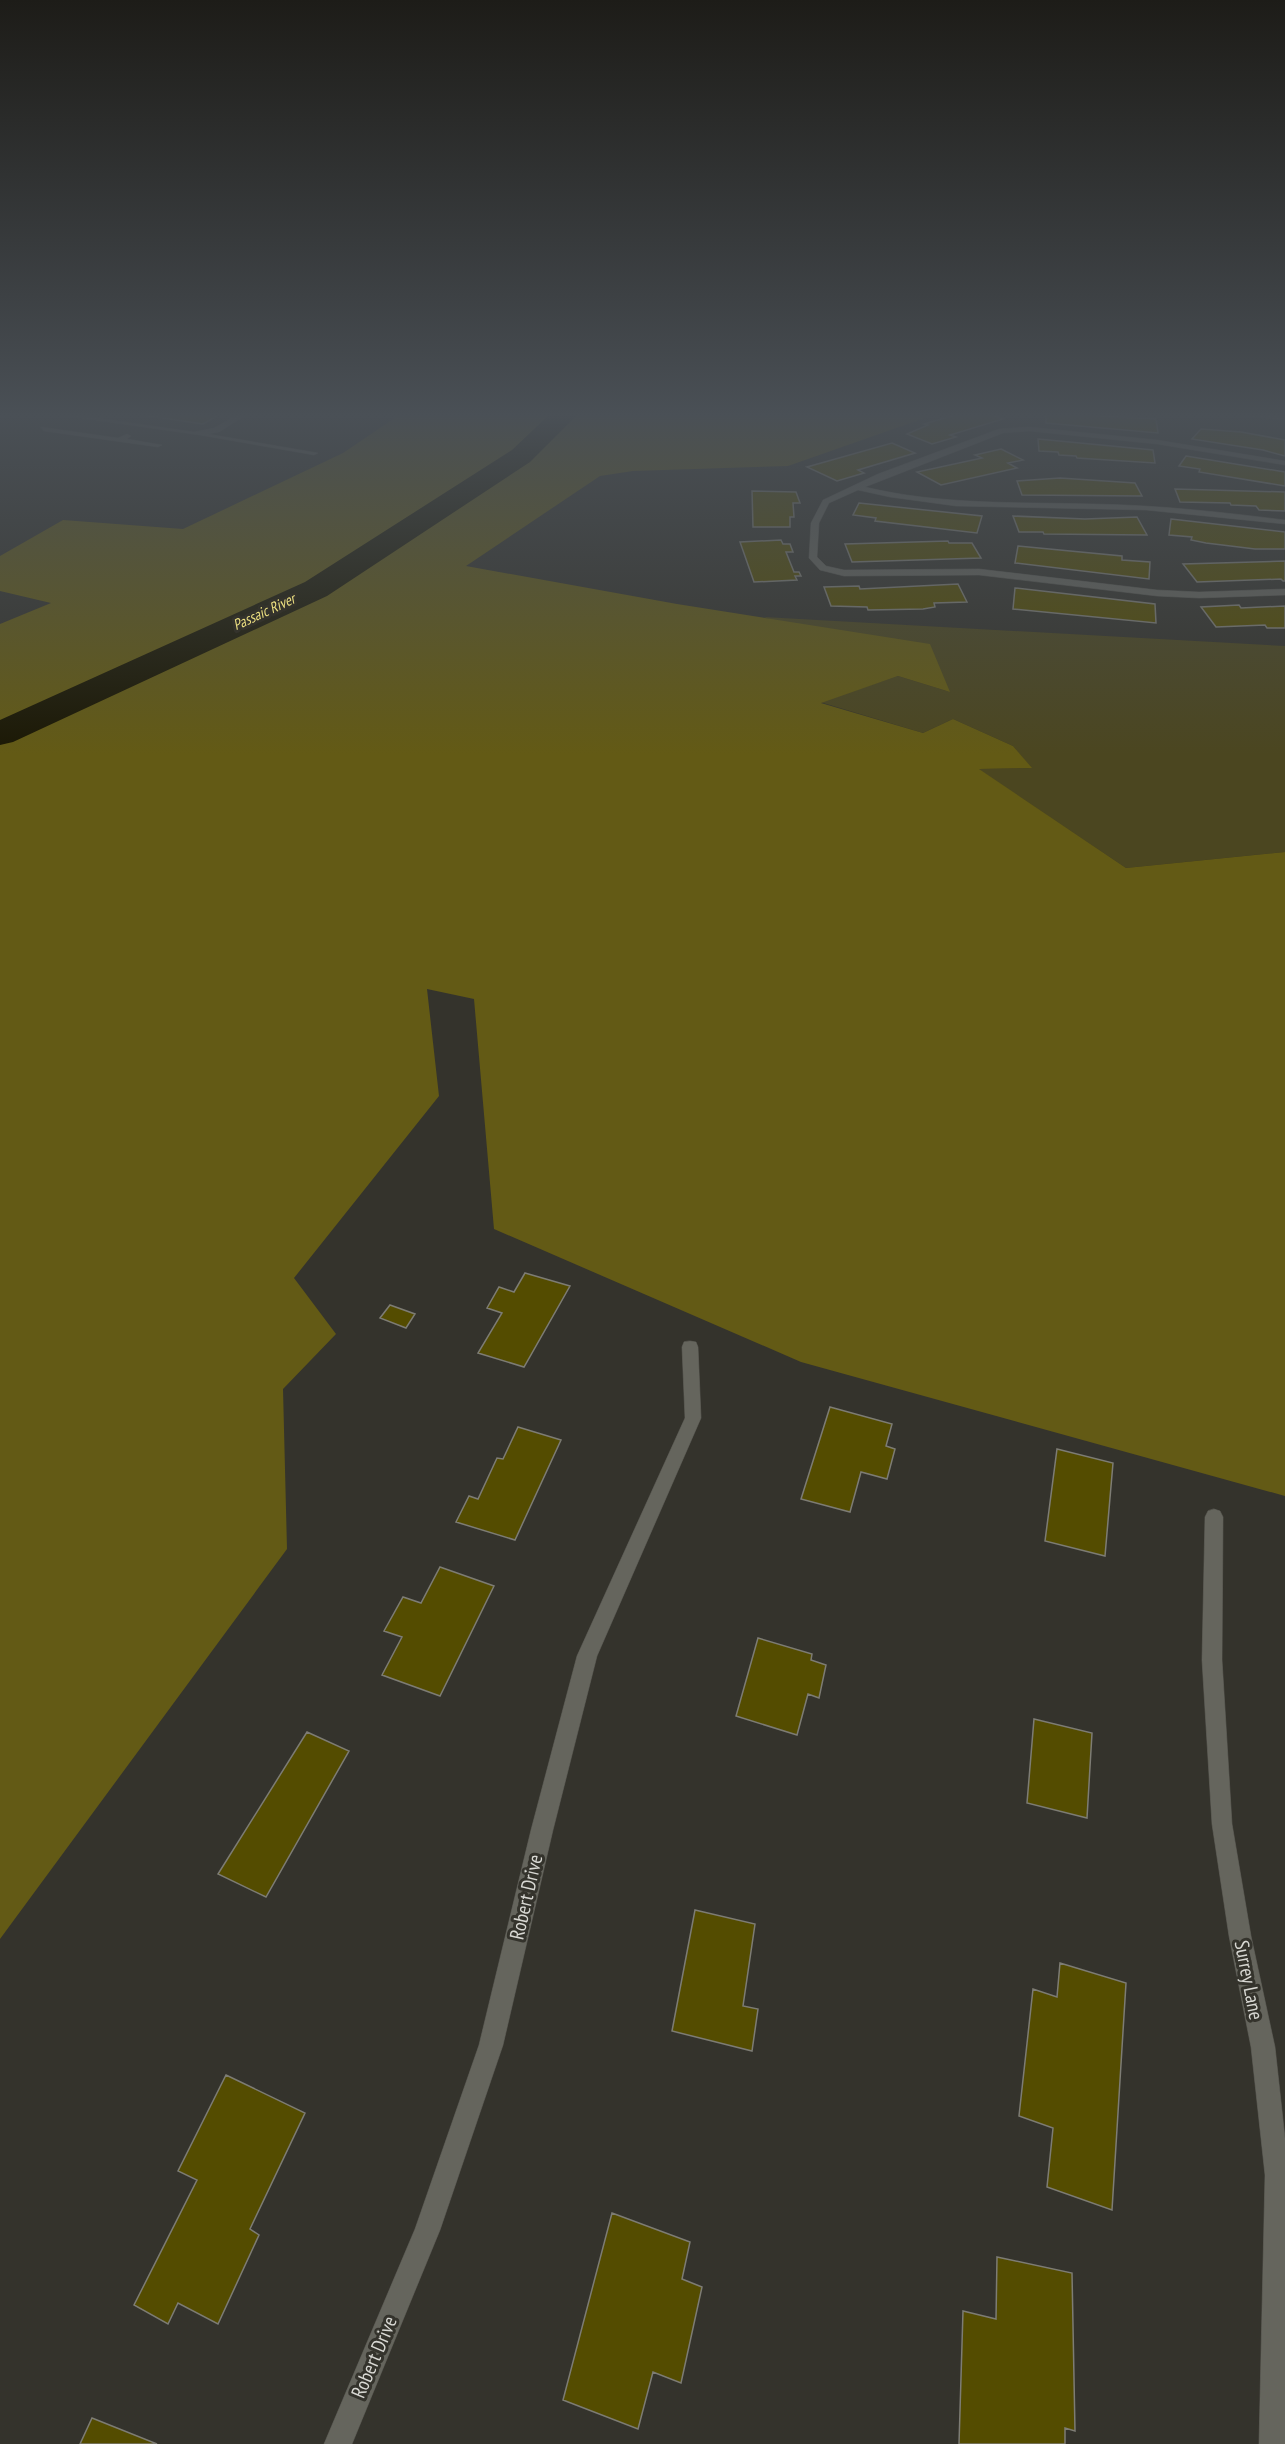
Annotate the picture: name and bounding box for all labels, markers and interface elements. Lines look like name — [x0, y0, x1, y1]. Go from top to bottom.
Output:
water label: Passaic River — [230, 588, 300, 634]
street label: Robert Drive — [504, 1852, 548, 1942]
street label: Surrey Lane — [1229, 1938, 1269, 2022]
street label: Robert Drive — [345, 2312, 403, 2402]

